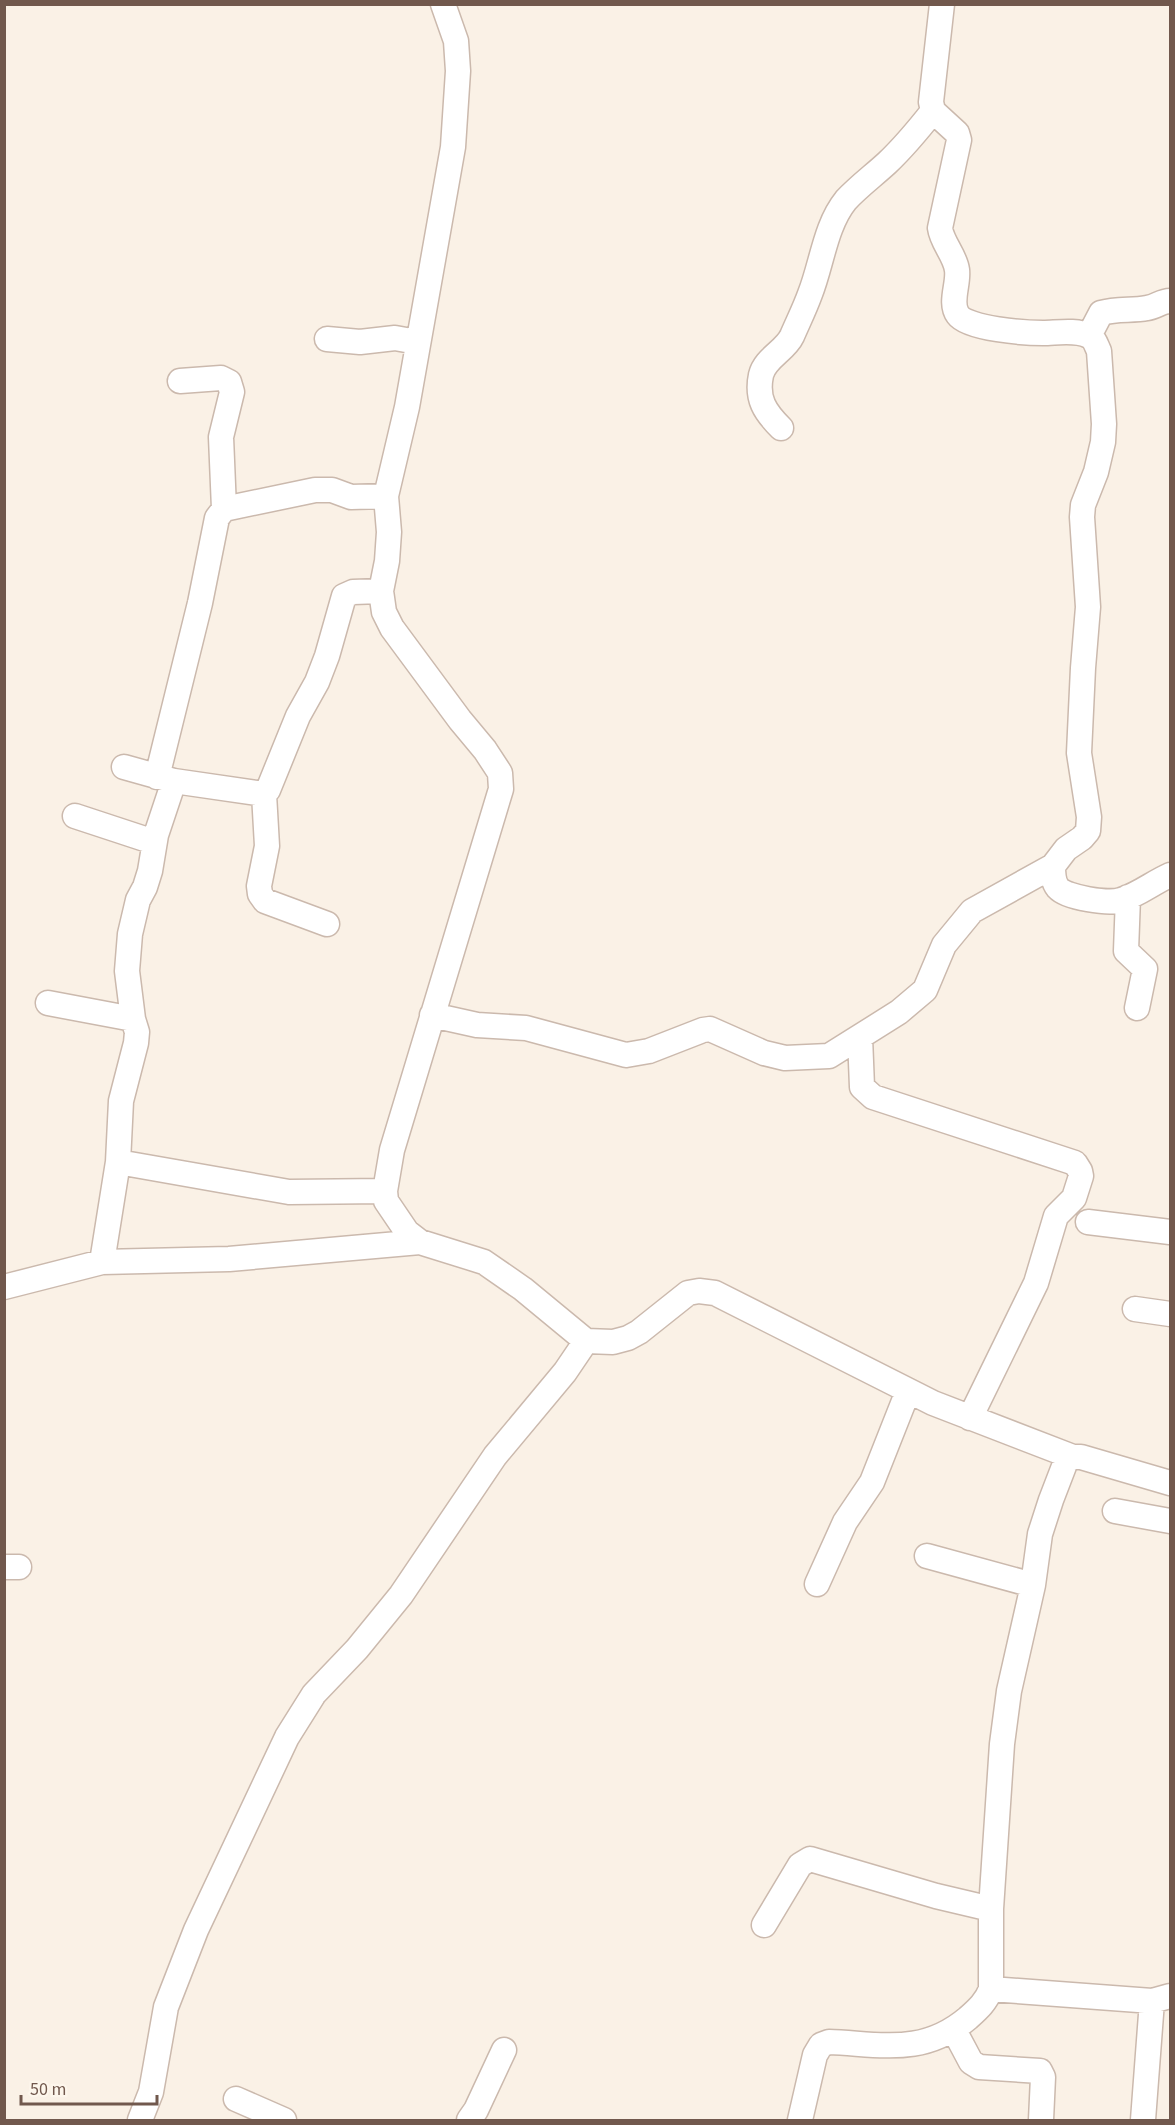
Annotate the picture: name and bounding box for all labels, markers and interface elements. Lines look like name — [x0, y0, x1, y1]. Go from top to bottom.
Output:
scale bar — [21, 2068, 158, 2106]
text: 50 m — [30, 2077, 66, 2102]

